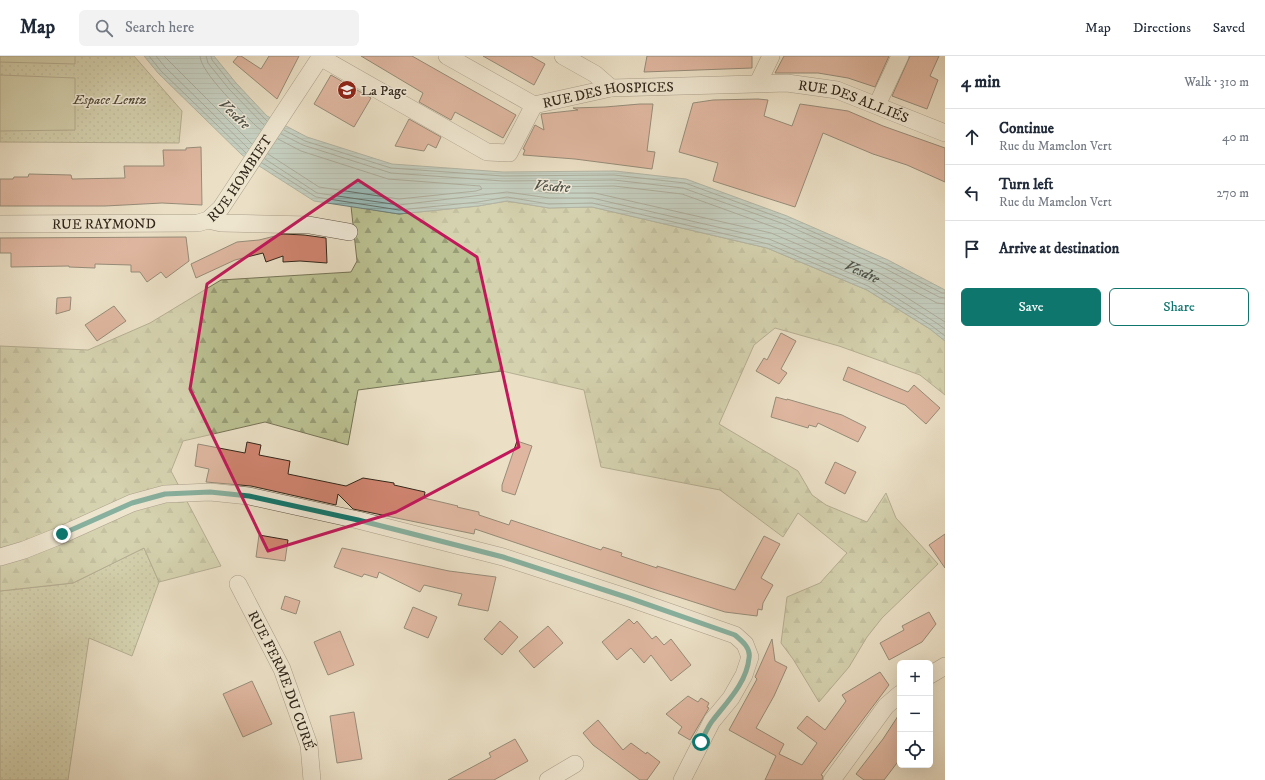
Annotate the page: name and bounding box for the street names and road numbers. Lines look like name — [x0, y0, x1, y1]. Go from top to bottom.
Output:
street label: RUE DES ALLIÉS — [797, 77, 911, 128]
street label: RUE DES HOSPICES — [541, 78, 674, 113]
street label: RUE HOMBIET — [204, 131, 277, 226]
street label: RUE RAYMOND — [52, 215, 156, 234]
street label: RUE FERME DU CURÉ — [243, 608, 318, 753]

